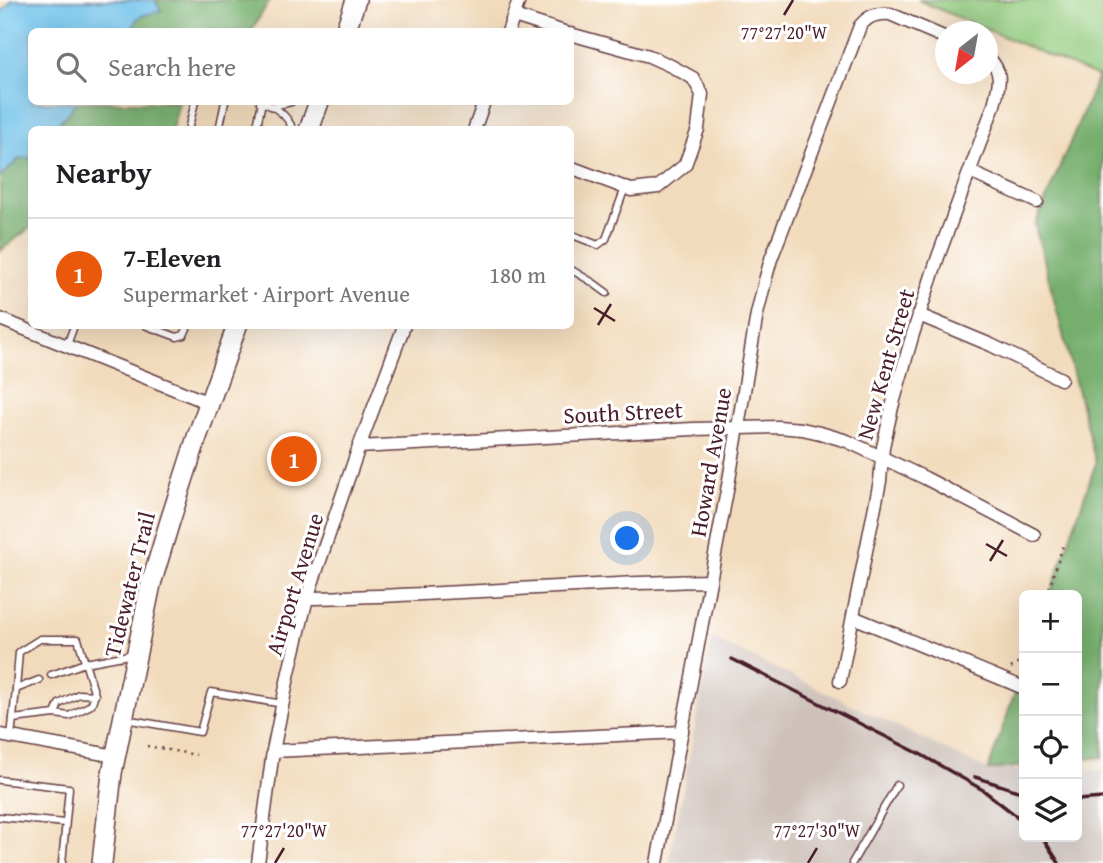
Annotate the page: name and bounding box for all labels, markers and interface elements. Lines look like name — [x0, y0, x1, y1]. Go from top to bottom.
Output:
text: 77°27'20"W — [741, 19, 828, 46]
north arrow — [935, 21, 998, 84]
search box — [28, 28, 574, 105]
text: Search here — [108, 47, 236, 86]
icon: search — [52, 48, 90, 86]
text: Nearby — [56, 150, 152, 194]
text: 7-Eleven — [123, 238, 221, 277]
text: 1 — [73, 258, 85, 291]
text: 180 m — [489, 258, 546, 291]
text: Supermarket · Airport Avenue — [123, 277, 410, 310]
street label: New Kent Street — [848, 285, 922, 443]
street label: Howard Avenue — [681, 385, 739, 539]
street label: South Street — [562, 392, 684, 432]
pin: 1 — [271, 433, 317, 485]
street label: Tidewater Trail — [95, 508, 163, 660]
street label: Airport Avenue — [257, 509, 331, 659]
your location — [610, 521, 644, 555]
map controls — [1019, 590, 1082, 842]
button: + — [1019, 590, 1082, 653]
button: − — [1019, 653, 1082, 716]
button: locate — [1019, 716, 1082, 779]
button: layers — [1019, 779, 1082, 842]
text: 77°27'20"W — [241, 817, 328, 844]
text: 77°27'30"W — [774, 817, 861, 844]

